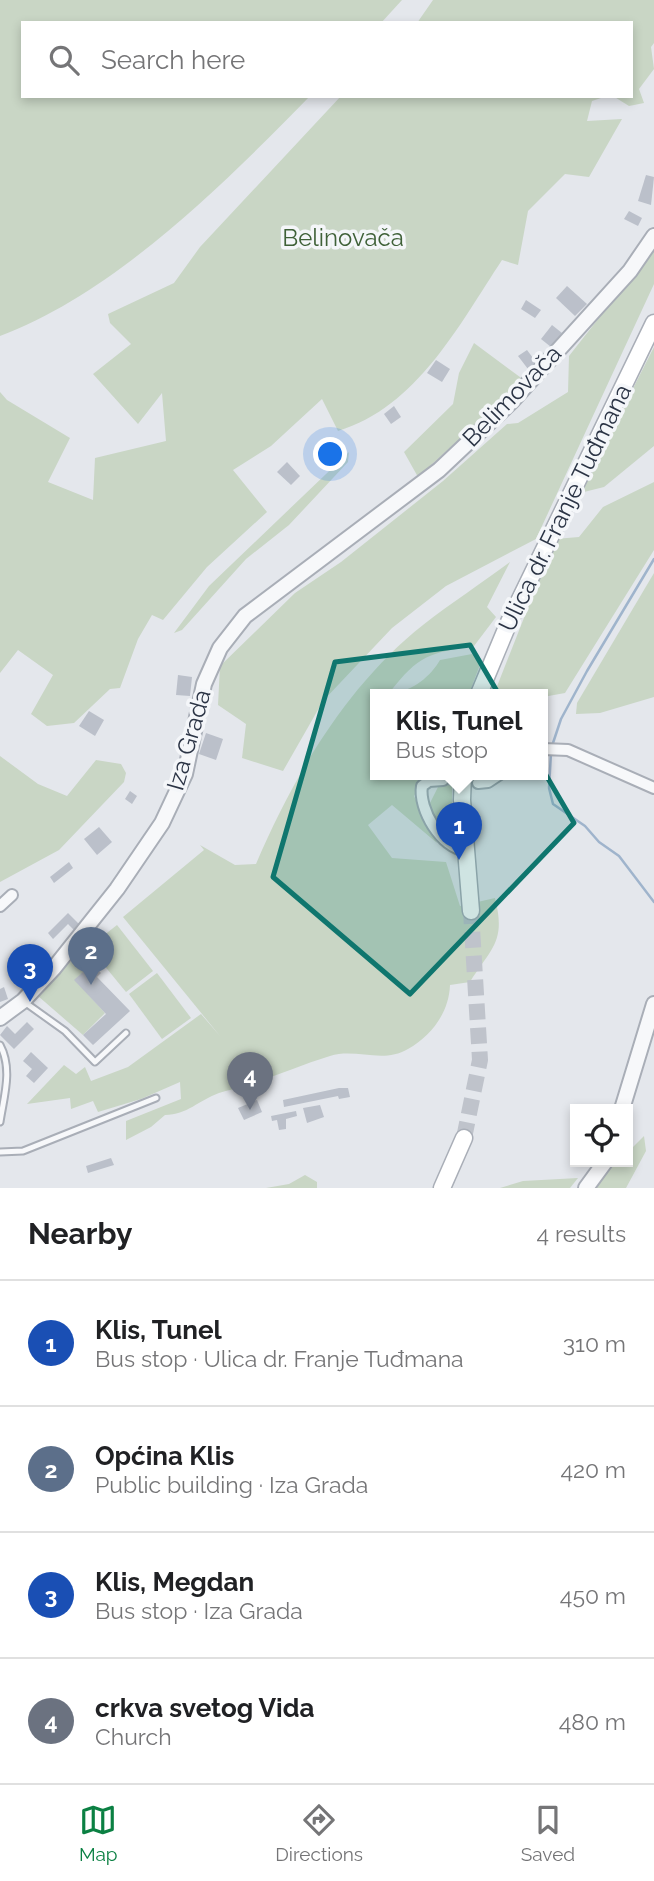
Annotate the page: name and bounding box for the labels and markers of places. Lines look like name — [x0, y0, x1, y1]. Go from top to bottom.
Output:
pin: 1 — [436, 802, 482, 860]
pin: 2 — [68, 927, 114, 985]
pin: 3 — [7, 944, 53, 1002]
pin: 4 — [227, 1052, 273, 1110]

